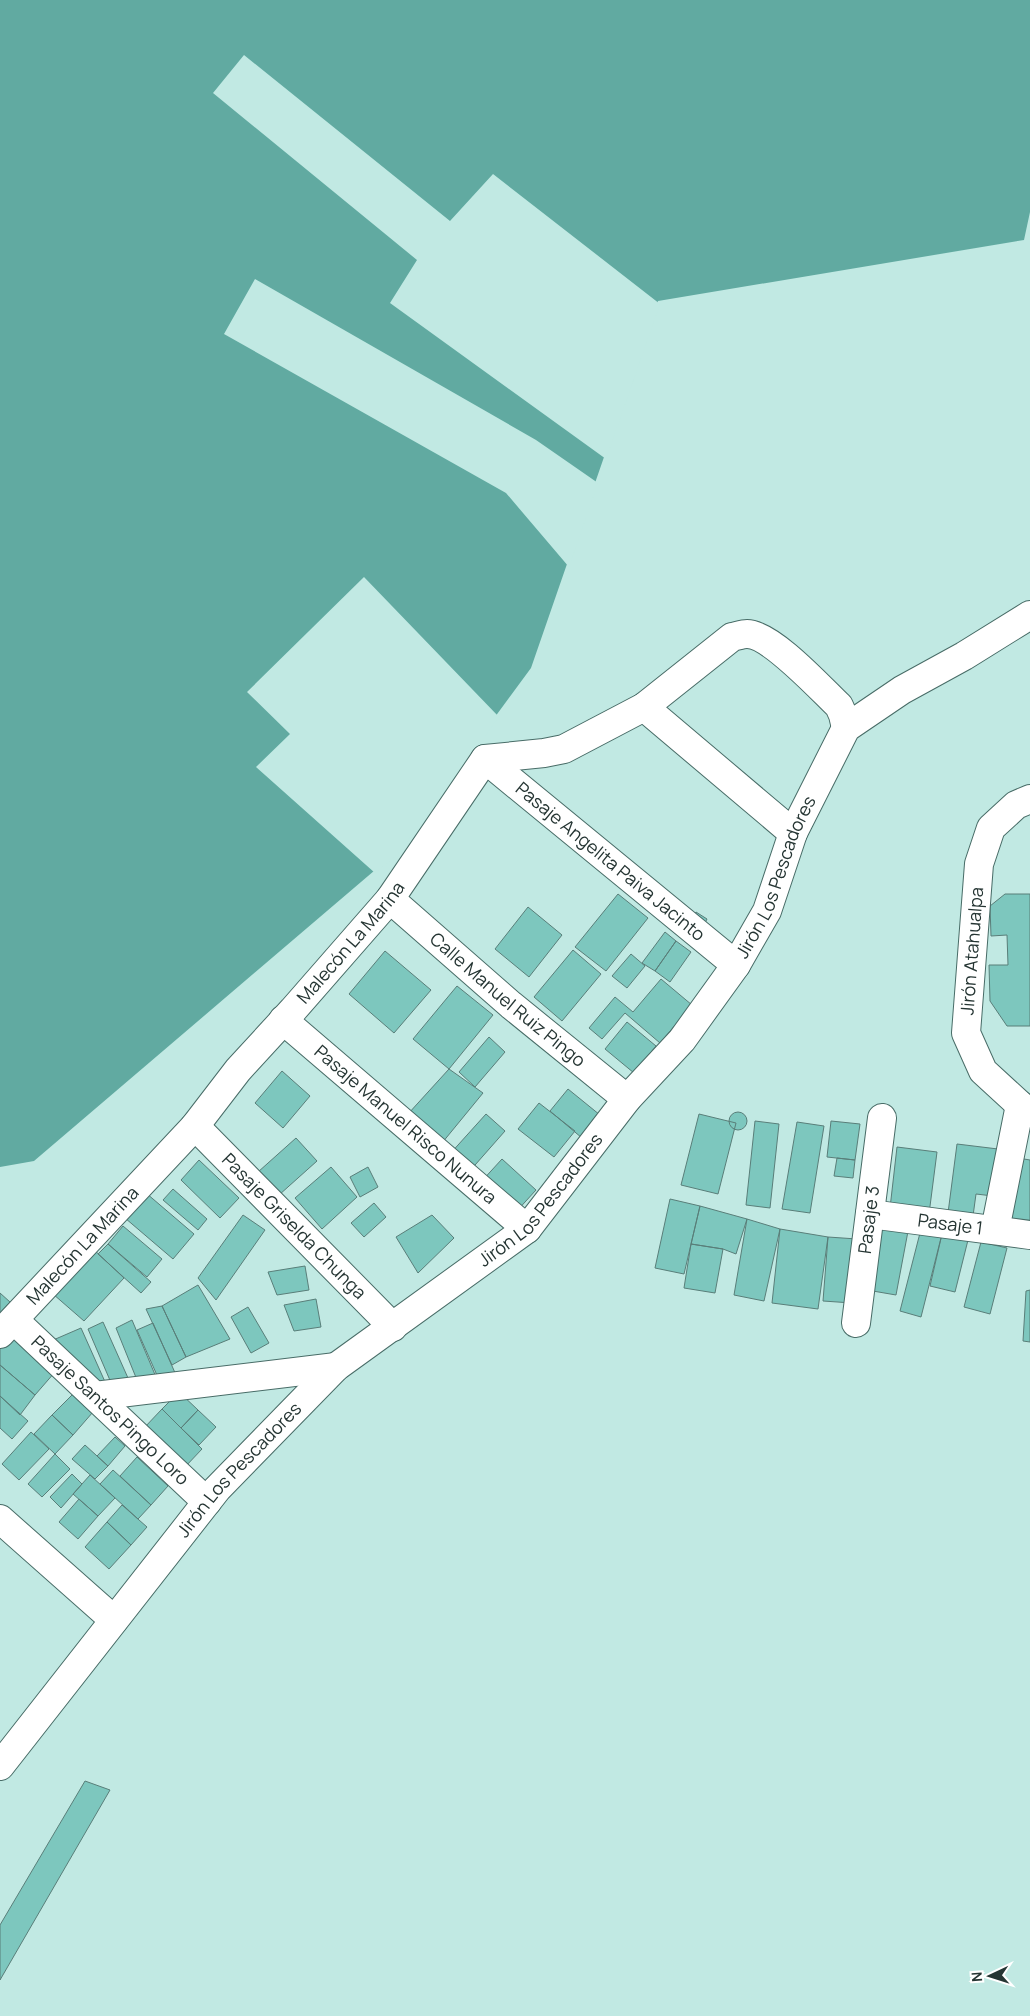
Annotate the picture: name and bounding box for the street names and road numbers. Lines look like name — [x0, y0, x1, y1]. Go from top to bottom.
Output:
street label: Pasaje Angelita Paiva Jacinto — [511, 776, 711, 946]
street label: Jirón Los Pescadores — [729, 791, 821, 962]
street label: Malecón La Marina — [291, 876, 409, 1008]
street label: Jirón Atahualpa — [954, 886, 988, 1016]
street label: Calle Manuel Ruiz Pingo — [425, 927, 591, 1072]
street label: Pasaje Manuel Risco Nunura — [310, 1039, 502, 1209]
street label: Jirón Los Pescadores — [473, 1128, 607, 1272]
street label: Pasaje Griselda Chunga — [217, 1147, 372, 1304]
street label: Malecón La Marina — [21, 1181, 143, 1309]
street label: Pasaje 3 — [852, 1184, 884, 1255]
street label: Pasaje 1 — [916, 1207, 985, 1240]
street label: Pasaje Santos Pingo Loro — [27, 1330, 195, 1490]
street label: Jirón Los Pescadores — [171, 1396, 306, 1542]

